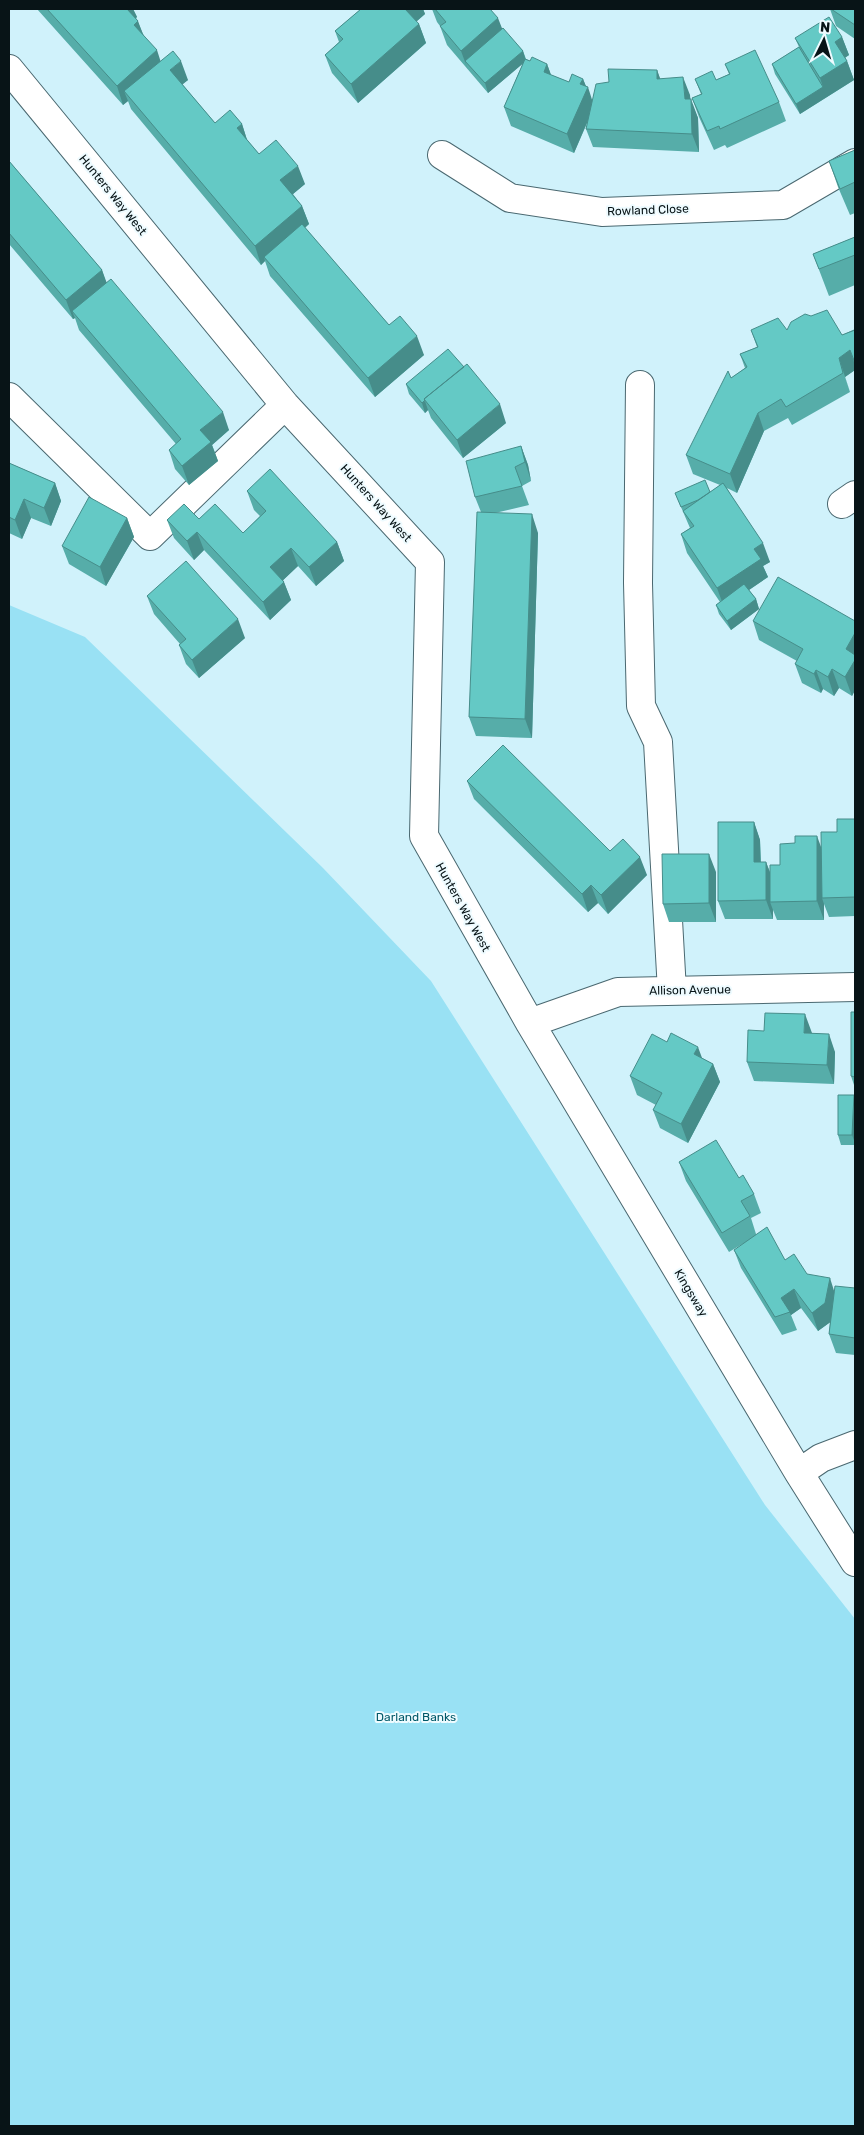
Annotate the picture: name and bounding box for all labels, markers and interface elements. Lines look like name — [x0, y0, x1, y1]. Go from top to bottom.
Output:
north arrow — [799, 15, 849, 65]
text: N — [819, 19, 831, 36]
street label: Hunters Way West — [76, 152, 150, 238]
street label: Rowland Close — [607, 202, 689, 218]
street label: Hunters Way West — [337, 461, 415, 545]
street label: Hunters Way West — [433, 860, 493, 954]
street label: Allison Avenue — [649, 982, 731, 998]
street label: Kingsway — [671, 1267, 711, 1320]
park label: Darland Banks — [376, 1710, 456, 1724]

